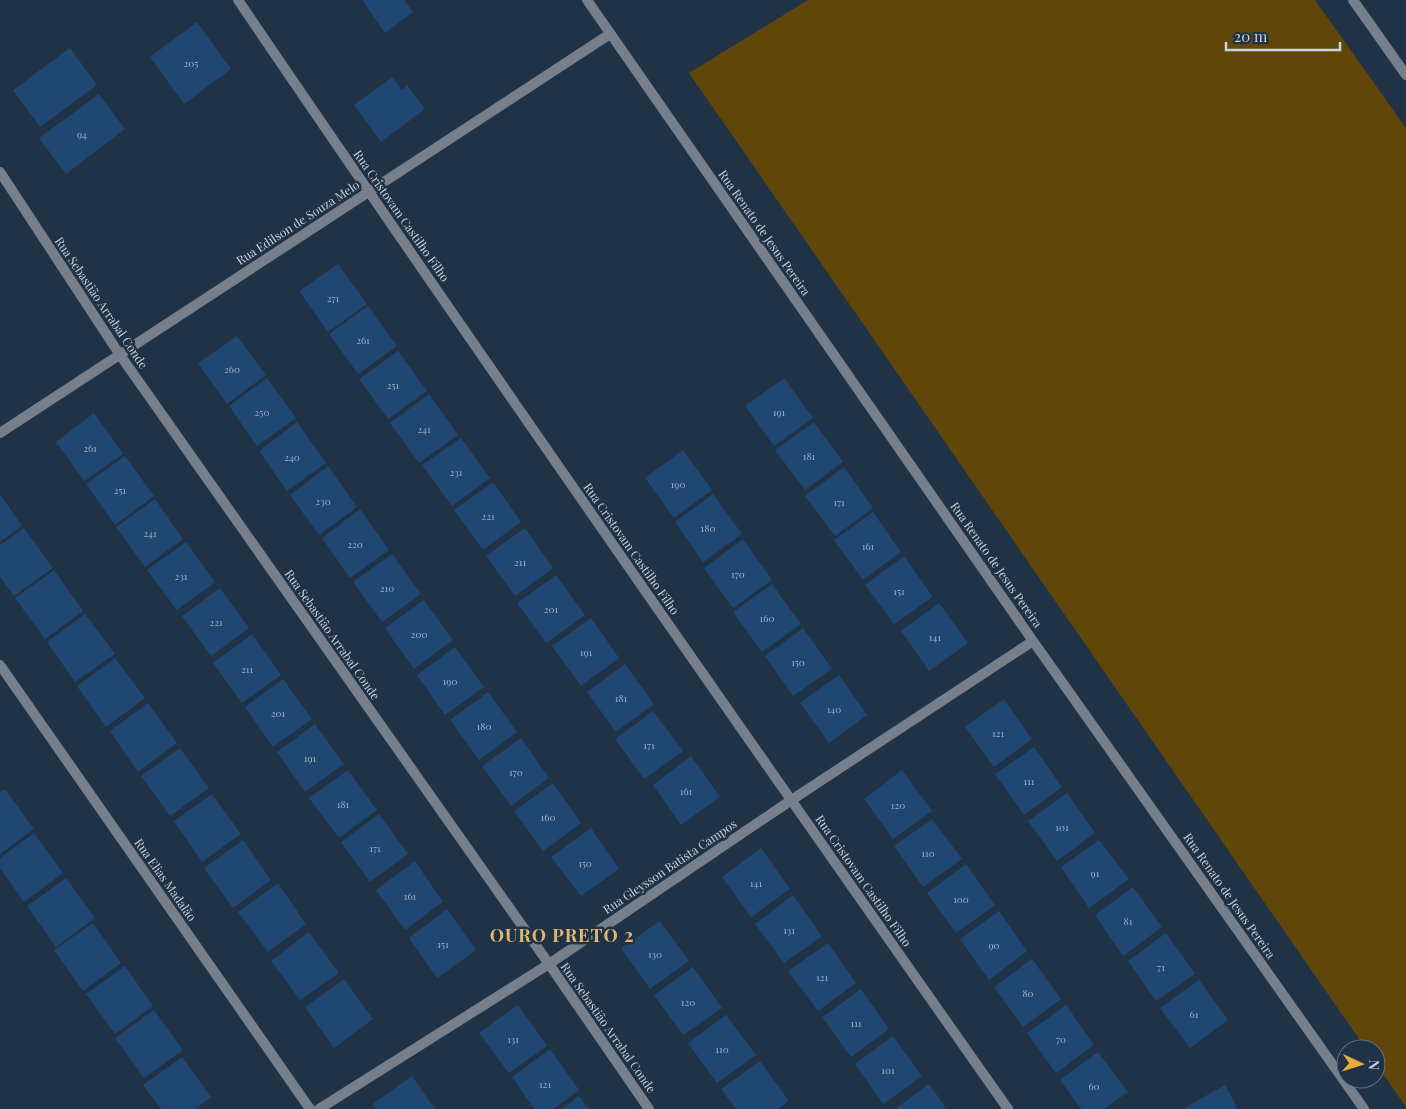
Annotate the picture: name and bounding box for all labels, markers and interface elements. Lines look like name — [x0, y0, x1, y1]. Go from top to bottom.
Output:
scale bar — [1226, 20, 1340, 52]
text: 20 m — [1234, 26, 1268, 46]
house number: 205 — [184, 56, 198, 70]
house number: 94 — [77, 127, 87, 141]
street label: Rua Cristovam Castilho Filho — [350, 147, 454, 285]
street label: Rua Renato de Jesus Pereira — [715, 166, 814, 298]
street label: Rua Edilson de Souza Melo — [233, 176, 362, 268]
street label: Rua Sebastião Arrabal Conde — [52, 233, 152, 371]
house number: 271 — [327, 291, 340, 305]
house number: 261 — [356, 333, 370, 347]
house number: 260 — [224, 362, 240, 376]
house number: 251 — [387, 378, 400, 392]
house number: 250 — [255, 405, 269, 419]
house number: 191 — [773, 405, 786, 419]
house number: 241 — [417, 422, 431, 436]
house number: 261 — [83, 441, 97, 455]
house number: 181 — [803, 449, 816, 463]
house number: 240 — [284, 450, 300, 464]
house number: 231 — [450, 465, 463, 479]
house number: 190 — [671, 477, 685, 491]
street label: Rua Cristovam Castilho Filho — [580, 480, 684, 618]
house number: 251 — [114, 483, 127, 497]
house number: 230 — [315, 494, 331, 508]
house number: 171 — [833, 495, 845, 509]
street label: Rua Renato de Jesus Pereira — [947, 498, 1046, 630]
house number: 221 — [481, 509, 495, 523]
house number: 180 — [701, 521, 715, 535]
house number: 241 — [143, 526, 157, 540]
house number: 220 — [347, 537, 363, 551]
house number: 161 — [862, 539, 875, 553]
house number: 211 — [514, 555, 526, 569]
street label: Rua Sebastião Arrabal Conde — [282, 566, 384, 703]
house number: 170 — [731, 567, 745, 581]
house number: 231 — [175, 569, 188, 583]
house number: 210 — [380, 581, 394, 595]
house number: 151 — [893, 584, 905, 598]
house number: 201 — [544, 602, 559, 616]
house number: 160 — [760, 611, 774, 625]
house number: 221 — [209, 615, 223, 629]
house number: 200 — [411, 627, 427, 641]
house number: 141 — [929, 630, 941, 644]
house number: 191 — [580, 645, 593, 659]
house number: 150 — [791, 655, 805, 669]
house number: 211 — [241, 662, 253, 676]
house number: 190 — [443, 674, 457, 688]
house number: 181 — [615, 691, 628, 705]
house number: 140 — [827, 702, 841, 716]
house number: 201 — [271, 706, 286, 720]
house number: 180 — [477, 719, 491, 733]
house number: 121 — [992, 726, 1004, 740]
house number: 171 — [643, 738, 655, 752]
house number: 191 — [304, 751, 317, 765]
house number: 170 — [509, 765, 523, 779]
house number: 111 — [1023, 774, 1035, 788]
house number: 161 — [680, 784, 693, 798]
house number: 181 — [337, 797, 350, 811]
house number: 120 — [891, 798, 905, 812]
house number: 160 — [541, 810, 555, 824]
street label: Rua Cristovam Castilho Filho — [812, 812, 916, 950]
street label: Rua Gleysson Batista Campos — [599, 815, 739, 917]
house number: 101 — [1055, 820, 1069, 834]
street label: Rua Renato de Jesus Pereira — [1180, 829, 1279, 961]
street label: Rua Elias Madalão — [131, 835, 201, 924]
house number: 171 — [369, 841, 381, 855]
house number: 110 — [921, 846, 935, 860]
house number: 150 — [578, 856, 592, 870]
house number: 91 — [1091, 866, 1100, 880]
house number: 141 — [750, 876, 762, 890]
house number: 161 — [404, 889, 417, 903]
house number: 100 — [953, 892, 969, 906]
house number: 81 — [1124, 914, 1133, 928]
district label: OURO PRETO 2 — [490, 923, 634, 947]
house number: 131 — [783, 923, 795, 937]
house number: 151 — [437, 937, 449, 951]
house number: 90 — [988, 938, 1000, 952]
house number: 130 — [648, 947, 662, 961]
street label: Rua Sebastião Arrabal Conde — [558, 959, 660, 1096]
house number: 71 — [1157, 960, 1165, 974]
house number: 121 — [816, 970, 828, 984]
house number: 80 — [1022, 986, 1034, 1000]
house number: 120 — [681, 995, 695, 1009]
house number: 61 — [1190, 1007, 1199, 1021]
house number: 111 — [850, 1016, 862, 1030]
house number: 131 — [507, 1032, 519, 1046]
house number: 70 — [1056, 1032, 1066, 1046]
north arrow — [1336, 1039, 1386, 1089]
house number: 110 — [715, 1042, 729, 1056]
text: N — [1365, 1059, 1384, 1071]
house number: 101 — [881, 1063, 895, 1077]
house number: 121 — [539, 1077, 551, 1091]
house number: 60 — [1088, 1079, 1100, 1093]

